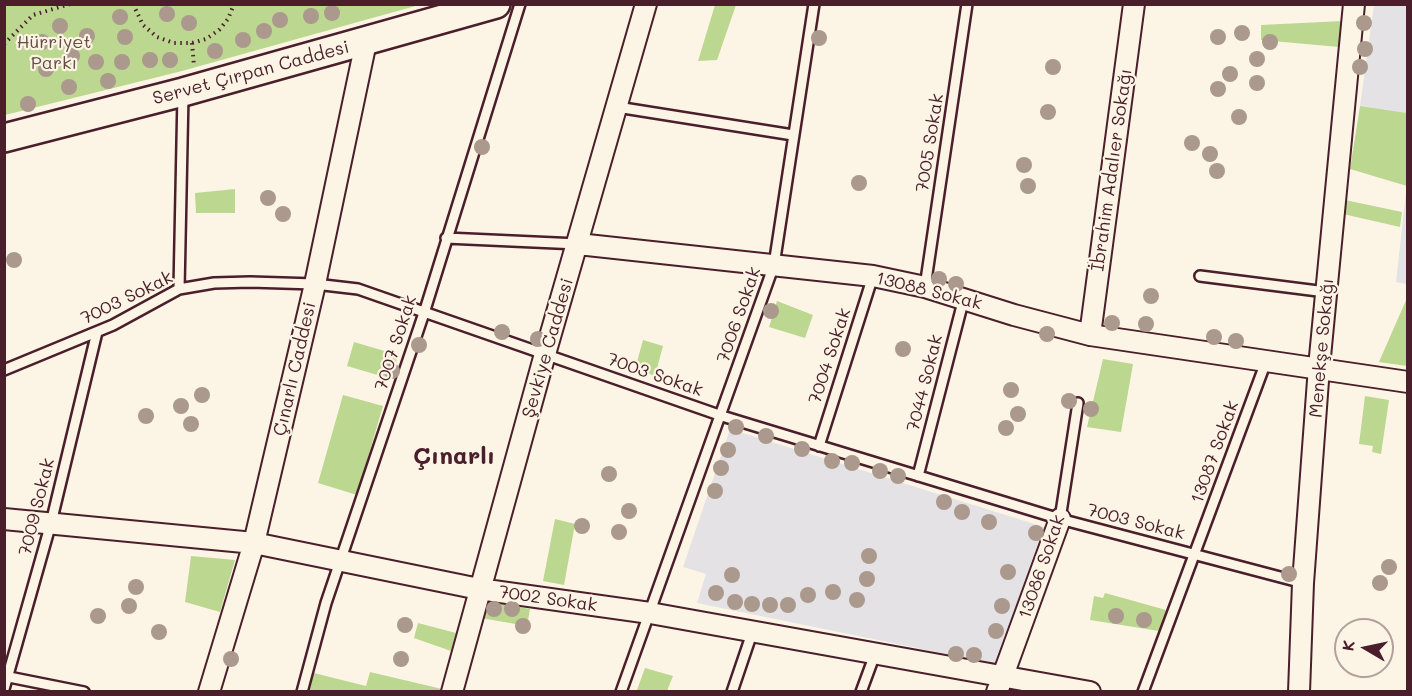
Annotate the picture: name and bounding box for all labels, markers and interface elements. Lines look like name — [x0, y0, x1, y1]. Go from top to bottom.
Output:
park label: Hürriyet Parkı — [17, 31, 91, 74]
street label: Servet Çırpan Caddesi — [150, 36, 352, 110]
street label: İbrahim Adalıer Sokağı — [1087, 67, 1137, 273]
street label: 7005 Sokak — [912, 92, 948, 194]
street label: 7006 Sokak — [713, 264, 765, 366]
street label: 7003 Sokak — [77, 266, 177, 330]
street label: 13088 Sokak — [874, 267, 984, 315]
street label: Şevkiye Caddesi — [518, 276, 578, 420]
street label: Menekşe Sokağı — [1305, 277, 1339, 419]
street label: 7007 Sokak — [370, 293, 422, 393]
street label: Çınarlı Caddesi — [269, 300, 321, 438]
street label: 7004 Sokak — [804, 305, 856, 407]
street label: 7044 Sokak — [903, 332, 947, 434]
street label: 7003 Sokak — [604, 349, 706, 401]
street label: 13087 Sokak — [1186, 398, 1244, 506]
district label: Çınarlı — [413, 443, 495, 471]
street label: 7009 Sokak — [14, 456, 60, 558]
street label: 7003 Sokak — [1085, 499, 1187, 545]
street label: 13086 Sokak — [1014, 512, 1070, 622]
street label: 7002 Sokak — [497, 581, 599, 617]
north arrow — [1334, 618, 1394, 678]
text: K — [1337, 639, 1359, 652]

